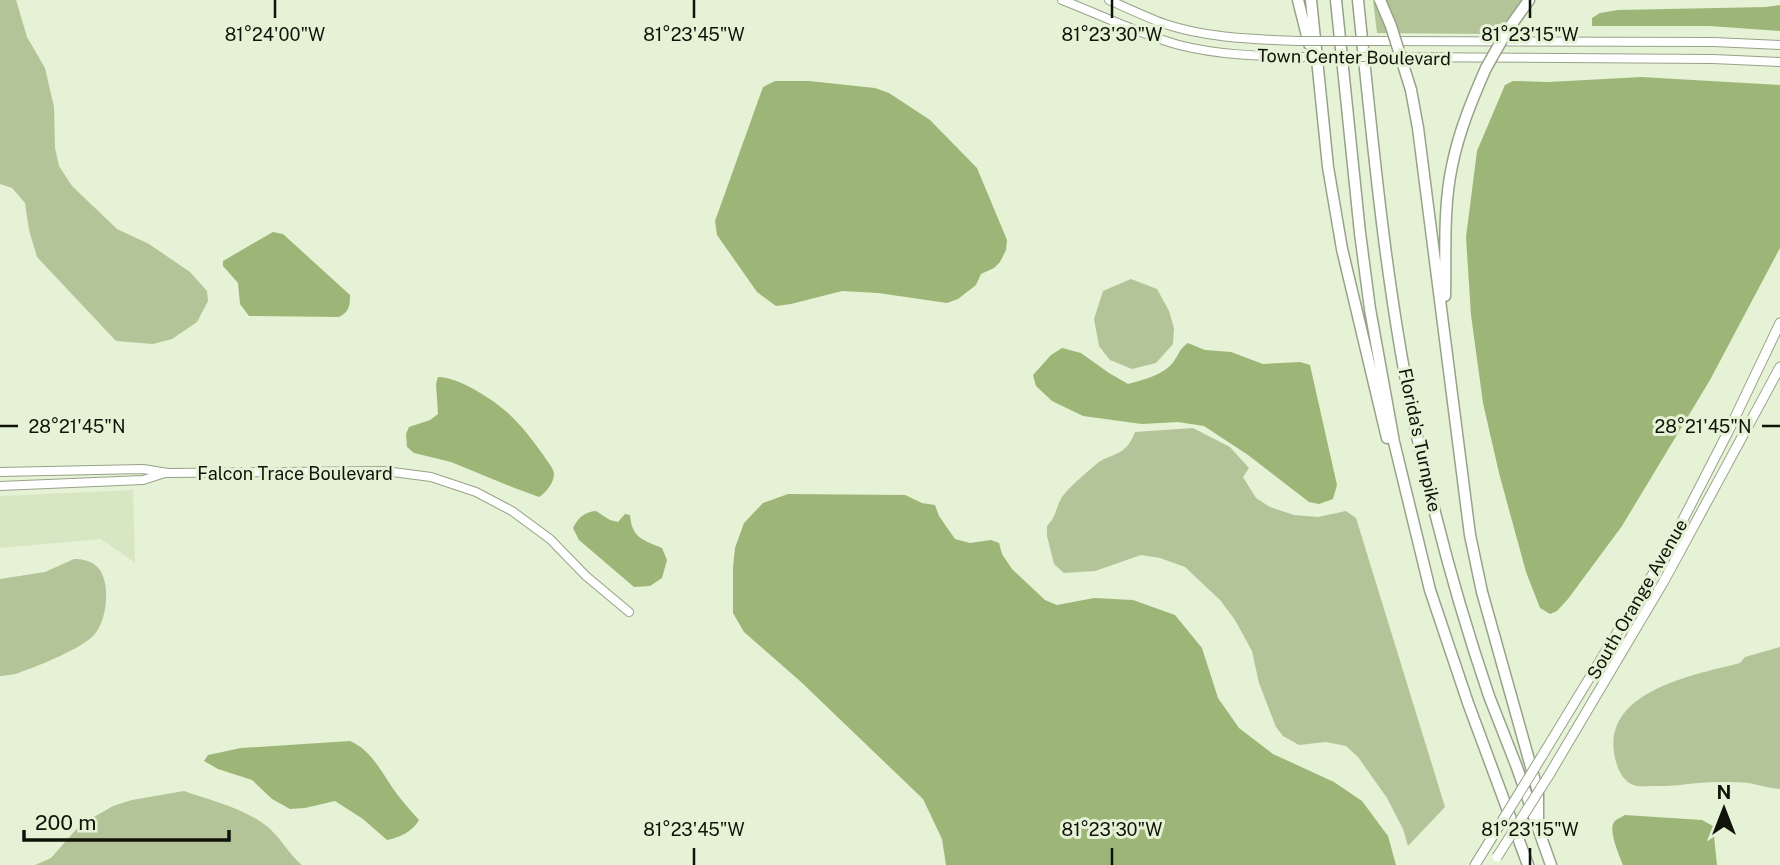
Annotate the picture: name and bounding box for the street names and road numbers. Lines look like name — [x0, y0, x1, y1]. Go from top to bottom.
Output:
street label: Town Center Boulevard — [1257, 45, 1451, 69]
street label: Florida's Turnpike — [1395, 366, 1445, 514]
street label: Falcon Trace Boulevard — [197, 463, 393, 484]
street label: South Orange Avenue — [1582, 515, 1692, 683]

